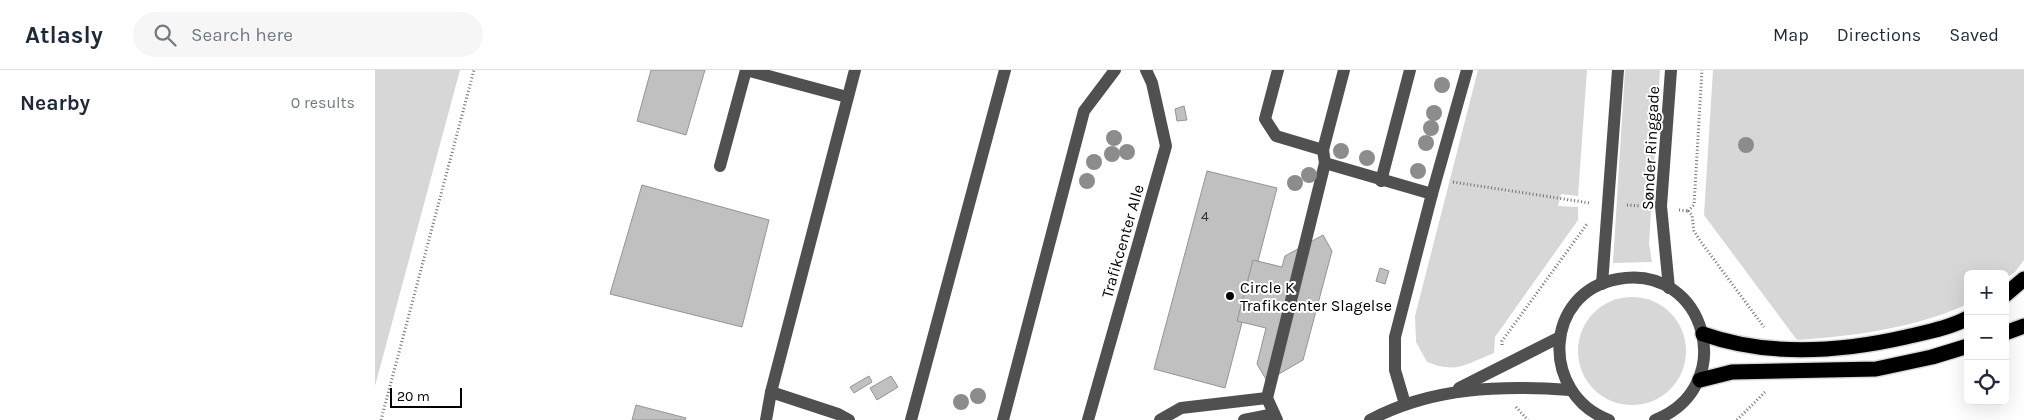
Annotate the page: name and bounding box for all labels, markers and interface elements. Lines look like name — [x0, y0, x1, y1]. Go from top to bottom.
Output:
search box — [133, 12, 483, 57]
text: Atlasly — [25, 21, 103, 49]
icon: search — [151, 21, 179, 49]
text: Search here — [191, 24, 293, 46]
text: Map — [1773, 24, 1809, 46]
text: Directions — [1837, 24, 1921, 46]
text: Saved — [1949, 24, 1999, 46]
street label: Sønder Ringgade — [1638, 86, 1663, 211]
text: Nearby — [20, 91, 90, 115]
text: 0 results — [291, 93, 355, 112]
street label: Trafikcenter Alle — [1097, 182, 1148, 300]
house number: 4 — [1201, 208, 1209, 225]
map controls — [1964, 270, 2009, 405]
button: + — [1964, 270, 2009, 315]
place label: Circle K Trafikcenter Slagelse — [1240, 278, 1392, 315]
marker: Circle K Trafikcenter Slagelse — [1224, 290, 1236, 302]
button: − — [1964, 315, 2009, 360]
button: locate — [1964, 360, 2009, 405]
scale bar — [390, 385, 463, 408]
text: 20 m — [397, 388, 430, 405]

